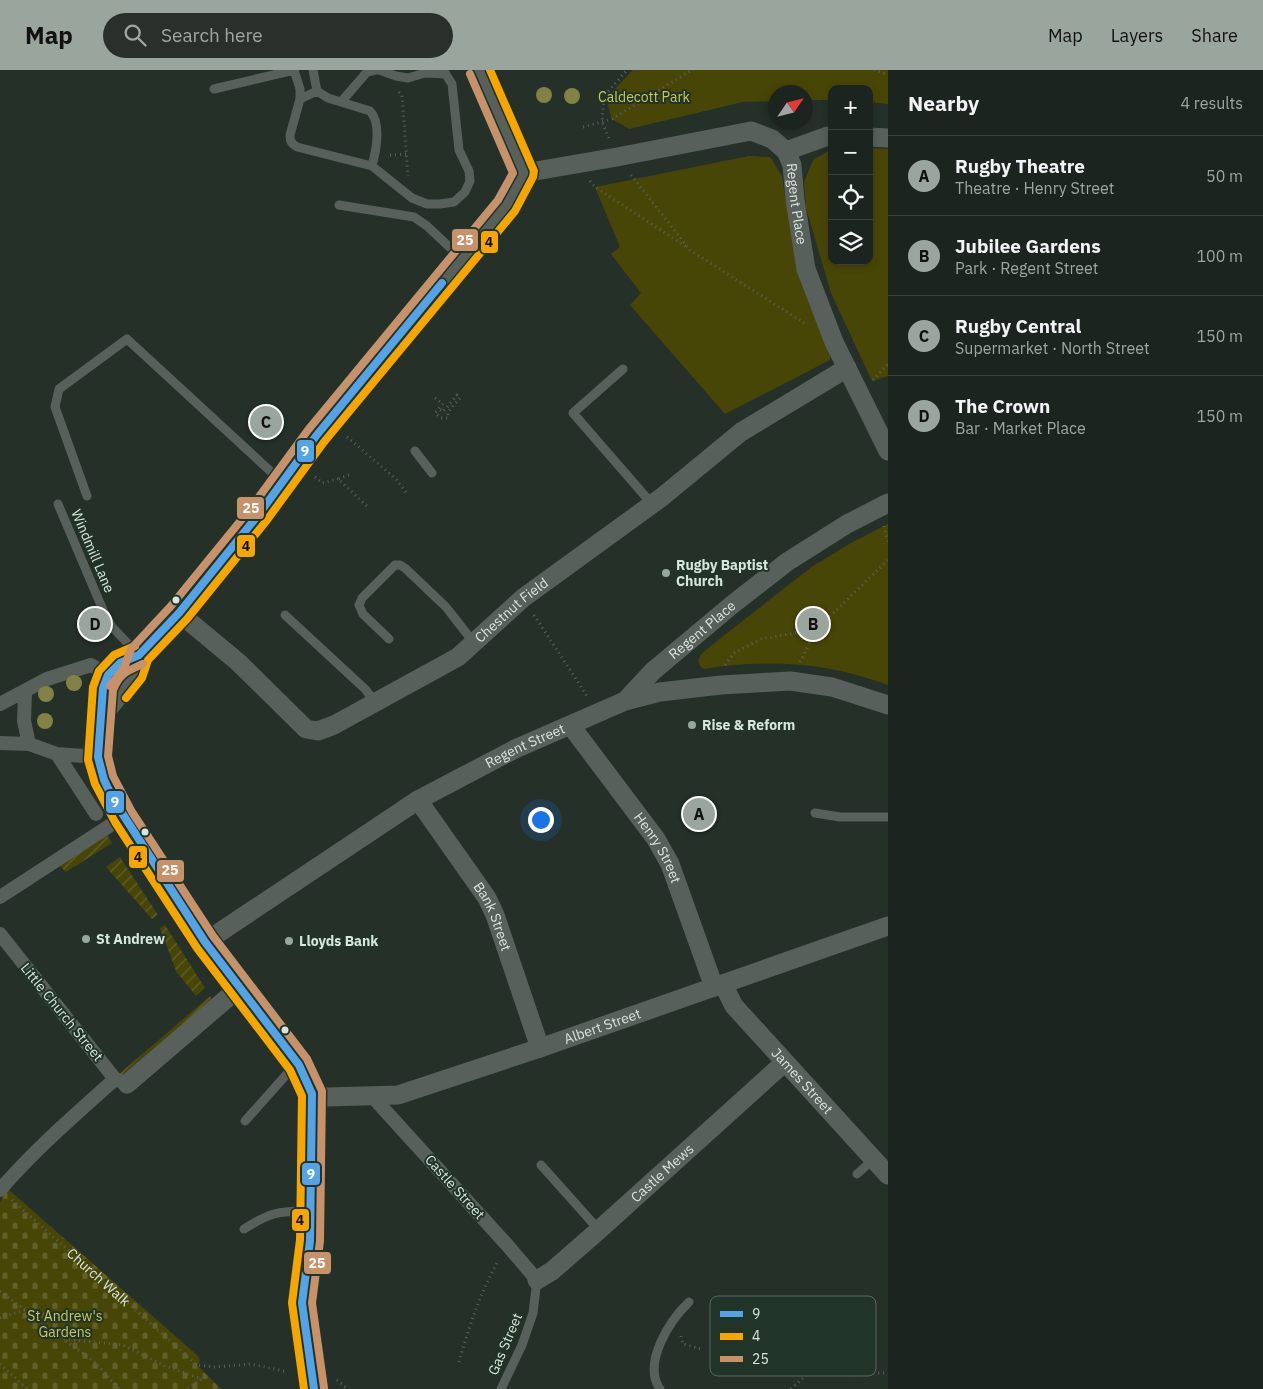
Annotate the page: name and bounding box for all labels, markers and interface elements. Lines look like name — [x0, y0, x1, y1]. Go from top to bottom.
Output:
search box — [103, 13, 453, 58]
text: Map — [25, 19, 73, 51]
icon: search — [121, 21, 149, 49]
text: Search here — [161, 23, 263, 47]
text: Map — [1048, 24, 1083, 47]
text: Layers — [1111, 24, 1163, 47]
text: Share — [1191, 24, 1238, 47]
north arrow — [768, 85, 813, 130]
map controls — [828, 85, 873, 265]
button: + — [828, 85, 873, 130]
park label: Caldecott Park — [598, 88, 691, 106]
text: Nearby — [908, 89, 979, 117]
text: 4 results — [1180, 93, 1243, 113]
button: − — [828, 130, 873, 175]
text: Rugby Theatre — [955, 154, 1085, 178]
street label: Regent Place — [783, 162, 811, 246]
text: A — [919, 166, 929, 186]
text: 50 m — [1206, 166, 1243, 186]
button: locate — [828, 175, 873, 220]
text: Theatre · Henry Street — [955, 178, 1114, 198]
button: layers — [828, 220, 873, 265]
line badge: 25 — [451, 228, 479, 252]
line badge: 4 — [480, 230, 499, 254]
text: 25 — [457, 231, 473, 249]
text: 4 — [485, 233, 493, 251]
text: Jubilee Gardens — [955, 234, 1101, 258]
text: B — [919, 246, 929, 266]
text: 100 m — [1196, 246, 1243, 266]
text: Park · Regent Street — [955, 258, 1098, 278]
text: Rugby Central — [955, 314, 1081, 338]
text: C — [919, 326, 929, 346]
text: 150 m — [1196, 326, 1243, 346]
text: Supermarket · North Street — [955, 338, 1150, 358]
text: The Crown — [955, 394, 1050, 418]
pin: C — [250, 403, 282, 441]
text: D — [918, 406, 930, 426]
text: 150 m — [1196, 406, 1243, 426]
text: Bar · Market Place — [955, 418, 1086, 438]
line badge: 9 — [296, 439, 315, 463]
text: 9 — [301, 442, 309, 460]
line badge: 25 — [236, 496, 265, 520]
text: 25 — [243, 499, 259, 517]
street label: Windmill Lane — [67, 507, 119, 596]
line badge: 4 — [236, 534, 256, 558]
text: 4 — [242, 537, 250, 555]
place label: Rugby Baptist Church — [676, 556, 768, 590]
marker: Rugby Baptist Church — [660, 567, 672, 579]
street label: Chestnut Field — [471, 574, 552, 646]
unlabelled marker — [171, 595, 181, 605]
street label: Regent Place — [665, 596, 740, 663]
pin: D — [79, 605, 111, 643]
pin: B — [797, 605, 829, 643]
place label: Rise & Reform — [702, 716, 795, 734]
street label: Regent Street — [482, 719, 568, 772]
marker: Rise & Reform — [686, 719, 698, 731]
line badge: 9 — [105, 790, 125, 814]
text: 9 — [111, 793, 119, 811]
pin: A — [683, 795, 715, 833]
your location — [528, 807, 554, 833]
street label: Henry Street — [630, 809, 685, 886]
unlabelled marker — [140, 827, 150, 837]
line badge: 4 — [128, 845, 148, 869]
text: 4 — [134, 848, 142, 866]
line badge: 25 — [156, 859, 185, 883]
text: 25 — [162, 861, 178, 879]
street label: Bank Street — [469, 878, 515, 953]
place label: St Andrew — [96, 930, 165, 948]
place label: Lloyds Bank — [299, 932, 379, 950]
marker: St Andrew — [80, 933, 92, 945]
marker: Lloyds Bank — [283, 935, 295, 947]
street label: Little Church Street — [17, 959, 107, 1065]
street label: Albert Street — [561, 1004, 643, 1048]
unlabelled marker — [280, 1025, 290, 1035]
street label: James Street — [768, 1044, 837, 1118]
street label: Castle Mews — [627, 1140, 698, 1206]
street label: Castle Street — [421, 1151, 489, 1223]
line badge: 9 — [301, 1162, 321, 1186]
text: 9 — [307, 1165, 315, 1183]
line badge: 4 — [291, 1208, 310, 1232]
text: 4 — [296, 1211, 304, 1229]
street label: Church Walk — [63, 1244, 135, 1311]
line badge: 25 — [303, 1251, 332, 1275]
text: 25 — [309, 1254, 325, 1272]
legend — [710, 1296, 876, 1376]
text: 9 — [752, 1305, 760, 1323]
park label: St Andrew's Gardens — [27, 1307, 103, 1341]
street label: Gas Street — [484, 1310, 526, 1378]
text: 4 — [752, 1327, 760, 1345]
text: 25 — [752, 1350, 769, 1368]

